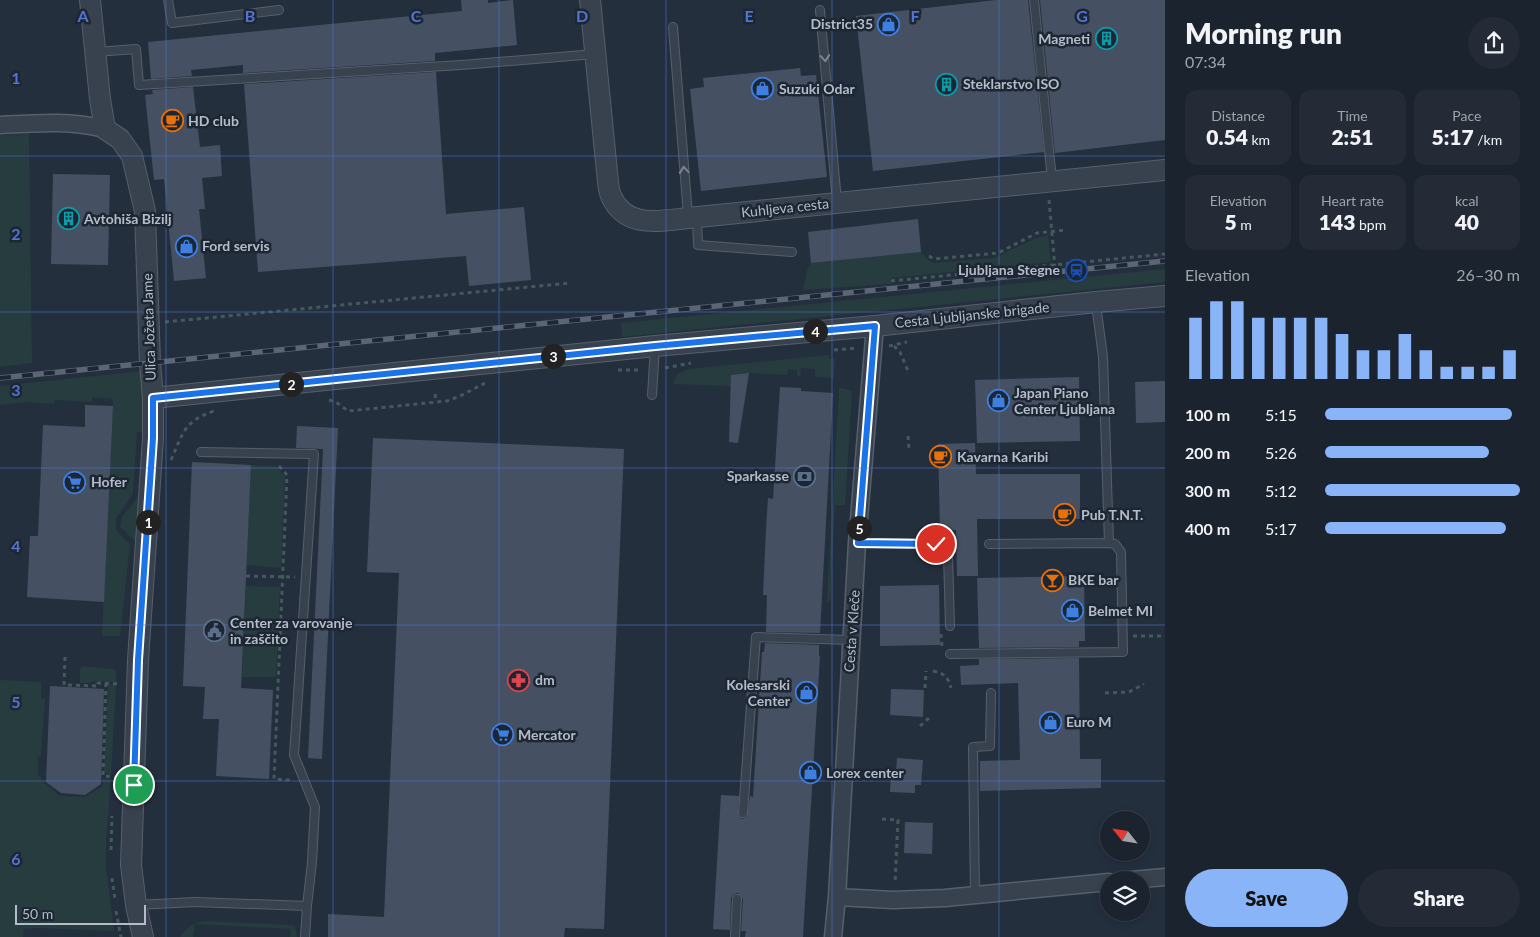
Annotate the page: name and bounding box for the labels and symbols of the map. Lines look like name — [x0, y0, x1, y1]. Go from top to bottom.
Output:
text: A — [76, 6, 89, 25]
text: B — [245, 6, 255, 25]
text: C — [411, 6, 422, 25]
text: D — [576, 6, 588, 25]
text: E — [744, 6, 754, 25]
text: F — [910, 6, 920, 25]
text: G — [1076, 6, 1088, 25]
shop icon: District35 — [877, 12, 901, 36]
place label: District35 — [811, 15, 873, 32]
building icon: Magneti — [1094, 27, 1118, 51]
place label: Magneti — [1038, 30, 1090, 47]
one-way arrow — [819, 55, 830, 63]
text: 1 — [11, 68, 21, 87]
building icon: Steklarstvo ISO — [935, 72, 959, 96]
place label: Steklarstvo ISO — [963, 75, 1059, 92]
shop icon: Suzuki Odar — [751, 77, 775, 101]
place label: Suzuki Odar — [779, 80, 855, 97]
cafe icon: HD club — [160, 109, 184, 133]
place label: HD club — [188, 112, 239, 129]
one-way arrow — [679, 166, 690, 174]
street label: Kuhljeva cesta — [740, 194, 830, 221]
building icon: Avtohiša Bizilj — [56, 207, 80, 231]
place label: Avtohiša Bizilj — [83, 210, 172, 227]
text: 2 — [11, 224, 21, 243]
shop icon: Ford servis — [174, 234, 198, 258]
place label: Ford servis — [202, 237, 270, 254]
station icon: Ljubljana Stegne — [1064, 258, 1088, 282]
place label: Ljubljana Stegne — [958, 261, 1061, 278]
street label: Ulica Jožeta Jame — [138, 273, 159, 381]
street label: Cesta Ljubljanske brigade — [894, 298, 1050, 331]
pin: 4 — [802, 318, 828, 344]
pin: 3 — [540, 344, 566, 368]
pin: 2 — [278, 372, 304, 396]
text: 3 — [11, 380, 21, 399]
place label: Japan Piano Center Ljubljana — [1014, 384, 1115, 417]
shop icon: Japan Piano Center Ljubljana — [986, 389, 1010, 413]
cafe icon: Kavarna Karibi — [929, 445, 953, 469]
place label: Kavarna Karibi — [957, 448, 1048, 465]
bank icon: Sparkasse — [793, 464, 817, 488]
place label: Sparkasse — [727, 467, 790, 484]
supermarket icon: Hofer — [63, 470, 87, 494]
place label: Hofer — [91, 473, 128, 490]
cafe icon: Pub T.N.T. — [1053, 503, 1077, 527]
place label: Pub T.N.T. — [1081, 506, 1143, 523]
pin: 1 — [136, 510, 160, 534]
pin: 5 — [846, 516, 872, 540]
pin — [915, 523, 957, 565]
text: 4 — [11, 536, 21, 555]
bar icon: BKE bar — [1040, 568, 1064, 592]
place label: BKE bar — [1068, 571, 1119, 588]
street label: Cesta v Kleče — [840, 589, 863, 673]
shop icon: Belmet MI — [1060, 599, 1084, 623]
place label: Belmet MI — [1088, 602, 1153, 619]
place label: Center za varovanje in zaščito — [230, 614, 353, 647]
public building icon: Center za varovanje in zaščito — [202, 619, 226, 643]
pharmacy icon: dm — [507, 668, 531, 692]
place label: dm — [535, 671, 555, 688]
place label: Kolesarski Center — [726, 676, 791, 709]
shop icon: Kolesarski Center — [794, 681, 818, 705]
text: 5 — [11, 692, 21, 711]
shop icon: Euro M — [1038, 710, 1062, 734]
place label: Euro M — [1066, 713, 1111, 730]
supermarket icon: Mercator — [490, 723, 514, 747]
place label: Mercator — [518, 726, 576, 743]
shop icon: Lorex center — [798, 761, 822, 785]
pin — [113, 764, 155, 806]
place label: Lorex center — [826, 764, 905, 781]
north arrow — [1100, 811, 1150, 861]
text: 6 — [11, 849, 21, 868]
scale bar — [15, 902, 146, 925]

